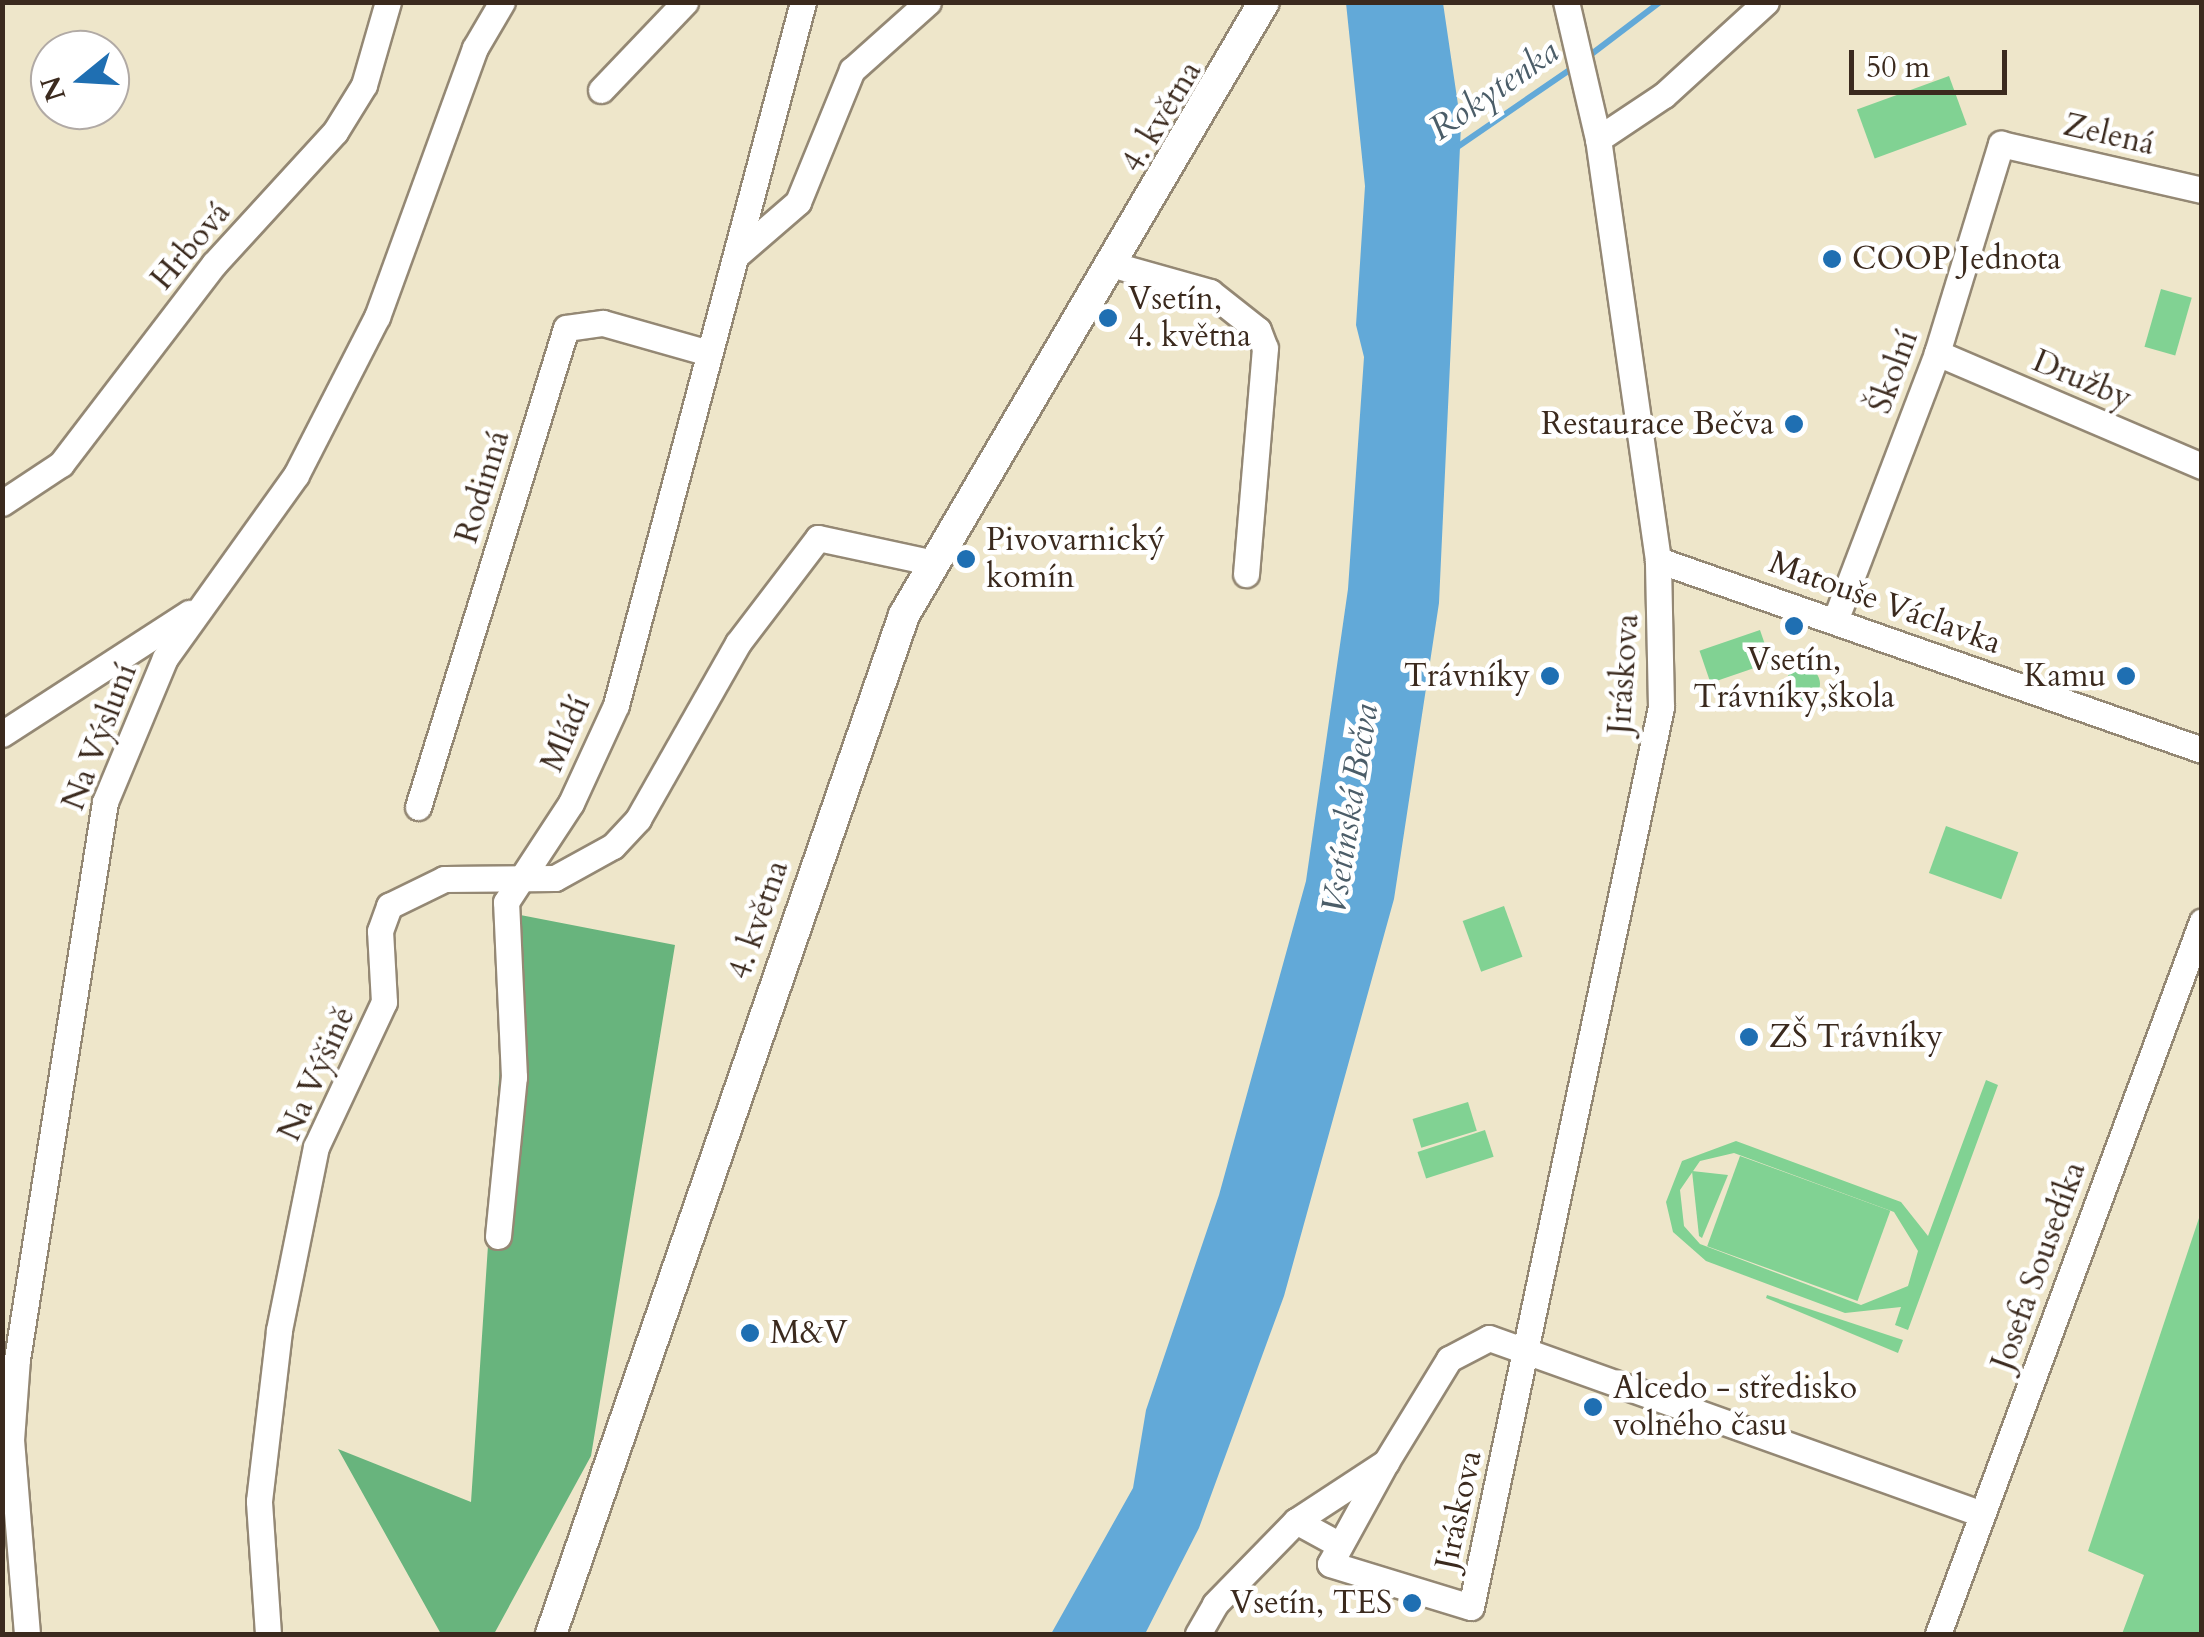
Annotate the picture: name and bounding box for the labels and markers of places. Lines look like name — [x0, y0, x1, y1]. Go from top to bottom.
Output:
place label: COOP Jednota — [1852, 240, 2061, 278]
marker: COOP Jednota — [1821, 248, 1843, 270]
place label: Vsetín, 4. května — [1128, 281, 1251, 356]
marker: Vsetín, 4. května — [1097, 307, 1119, 329]
place label: Restaurace Bečva — [1541, 405, 1774, 443]
marker: Restaurace Bečva — [1783, 413, 1805, 435]
place label: Pivovarnický komín — [986, 522, 1165, 597]
marker: Pivovarnický komín — [955, 548, 977, 570]
marker: Vsetín, Trávníky,škola — [1783, 615, 1805, 637]
place label: Vsetín, Trávníky,škola — [1693, 642, 1895, 717]
place label: Trávníky — [1404, 657, 1530, 695]
place label: Kamu — [2024, 657, 2106, 695]
marker: Trávníky — [1539, 665, 1561, 687]
marker: Kamu — [2115, 665, 2137, 687]
place label: ZŠ Trávníky — [1769, 1018, 1943, 1056]
marker: ZŠ Trávníky — [1738, 1026, 1760, 1048]
place label: M&V — [770, 1314, 847, 1352]
marker: M&V — [739, 1322, 761, 1344]
place label: Alcedo - středisko volného času — [1613, 1370, 1857, 1445]
marker: Alcedo - středisko volného času — [1582, 1396, 1604, 1418]
place label: Vsetín, TES — [1230, 1584, 1392, 1622]
marker: Vsetín, TES — [1401, 1592, 1423, 1614]

